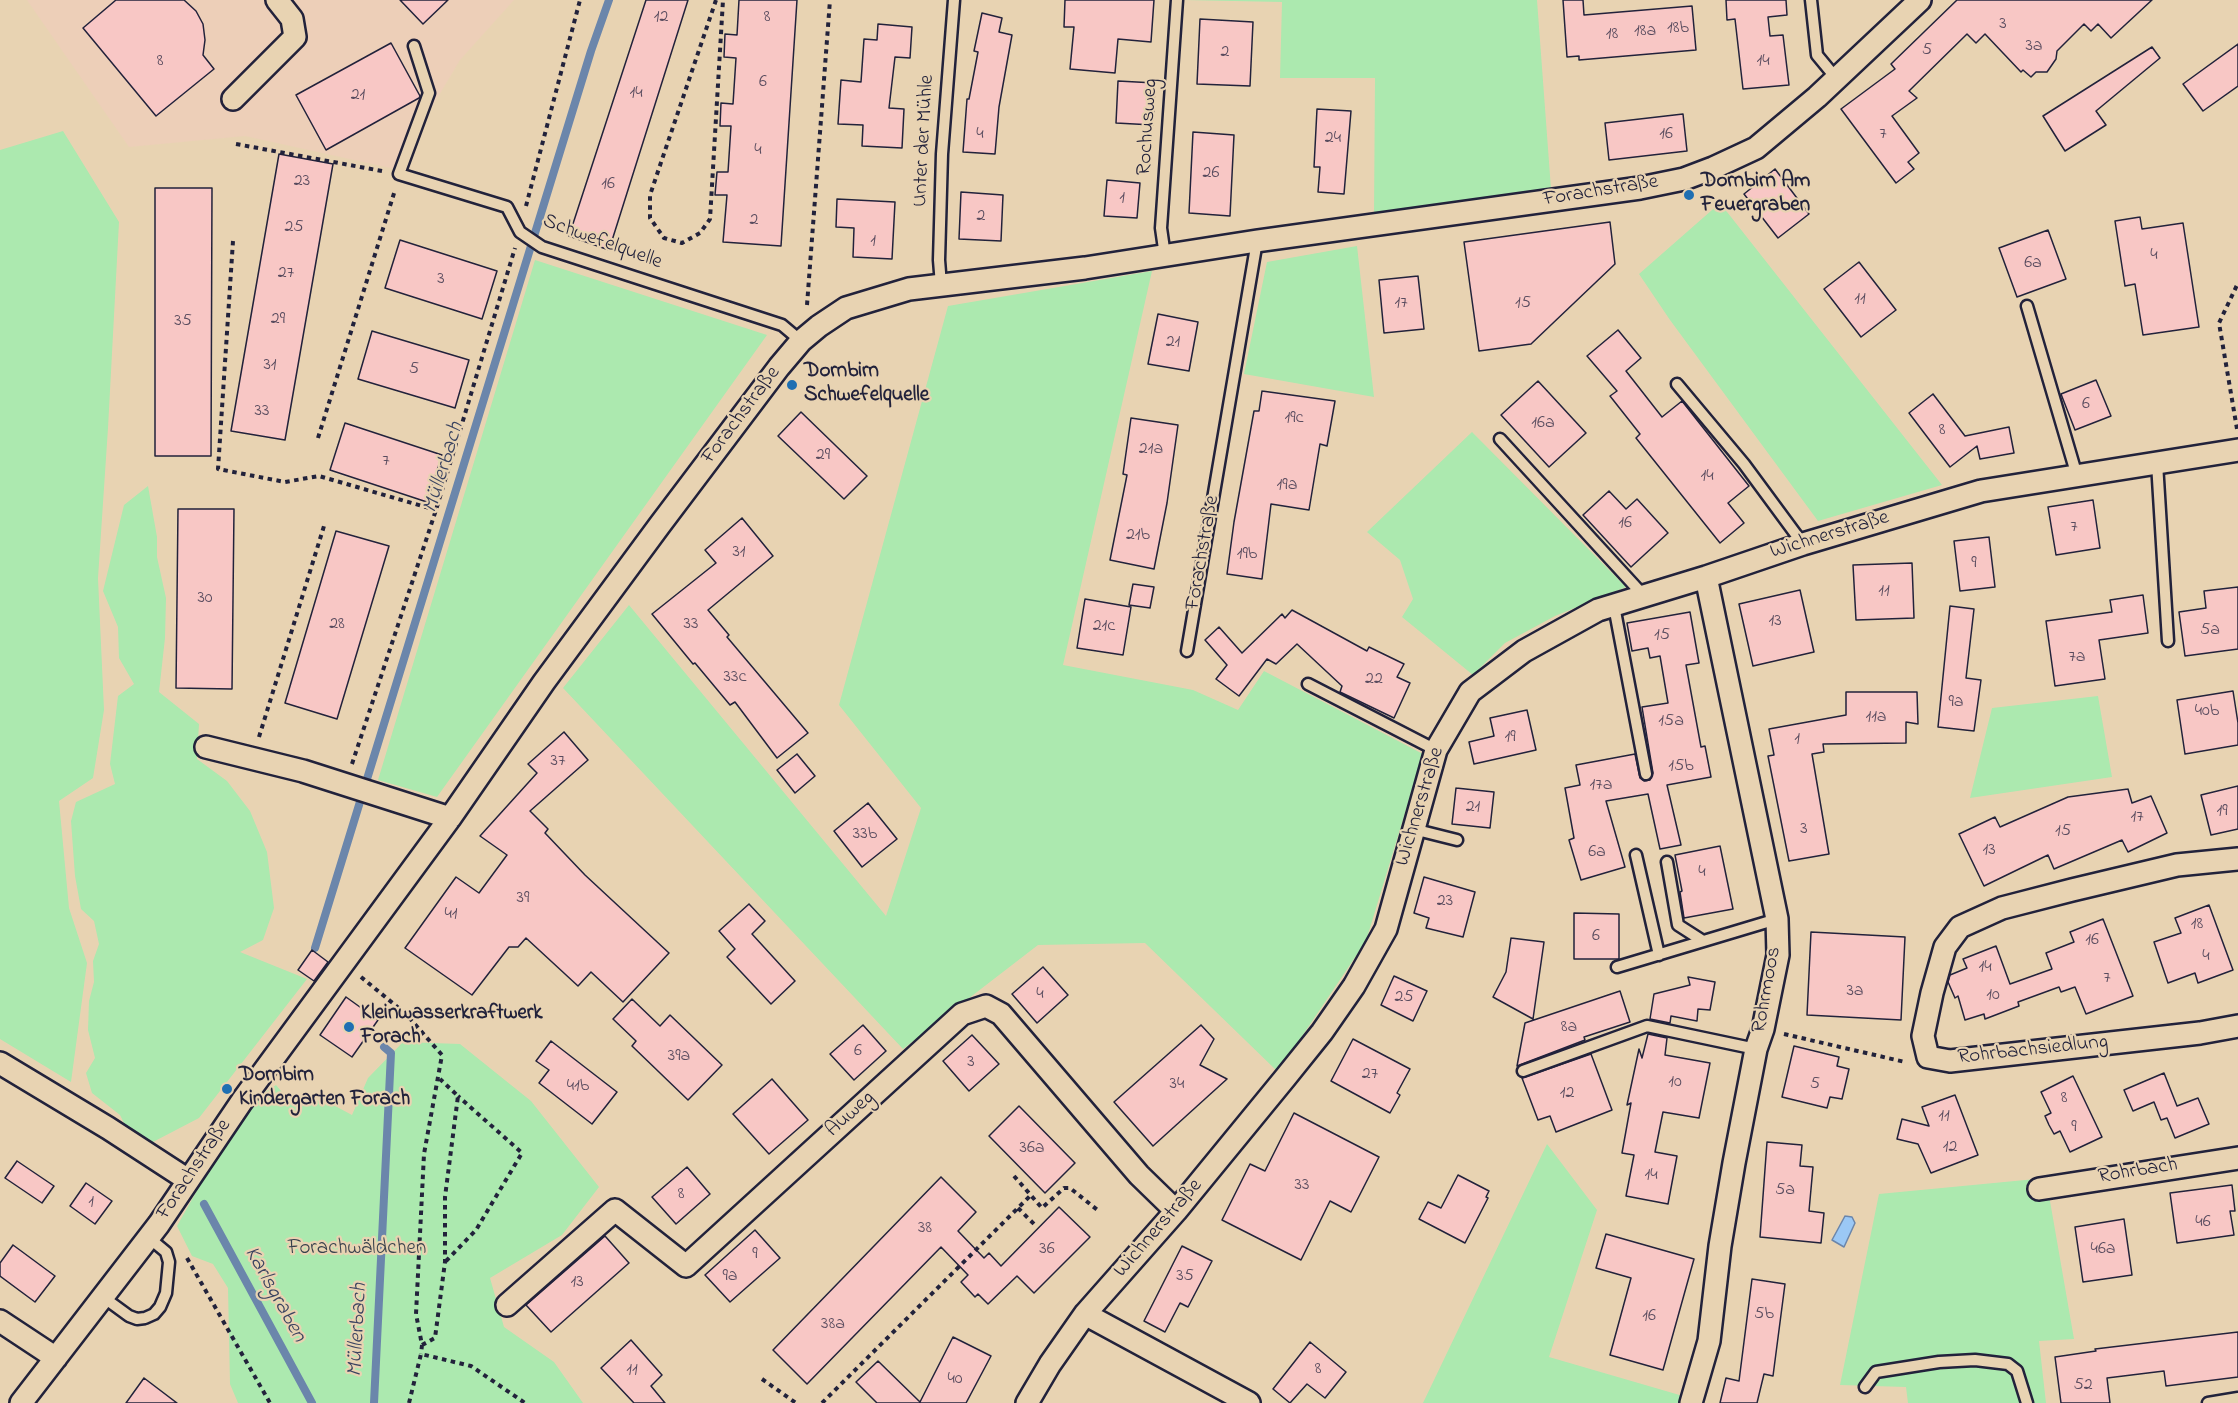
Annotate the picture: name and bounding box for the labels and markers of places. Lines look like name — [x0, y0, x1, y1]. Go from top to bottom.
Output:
place label: Dornbirn Am Feuergraben — [1701, 170, 1810, 220]
marker: Dornbirn Am Feuergraben — [1682, 188, 1696, 202]
place label: Dornbirn Schwefelquelle — [804, 360, 929, 410]
marker: Dornbirn Schwefelquelle — [785, 378, 799, 392]
place label: Kleinwasserkraftwerk Forach — [361, 1002, 543, 1052]
marker: Kleinwasserkraftwerk Forach — [342, 1020, 356, 1034]
place label: Dornbirn Kindergarten Forach — [239, 1064, 410, 1114]
marker: Dornbirn Kindergarten Forach — [220, 1082, 234, 1096]

